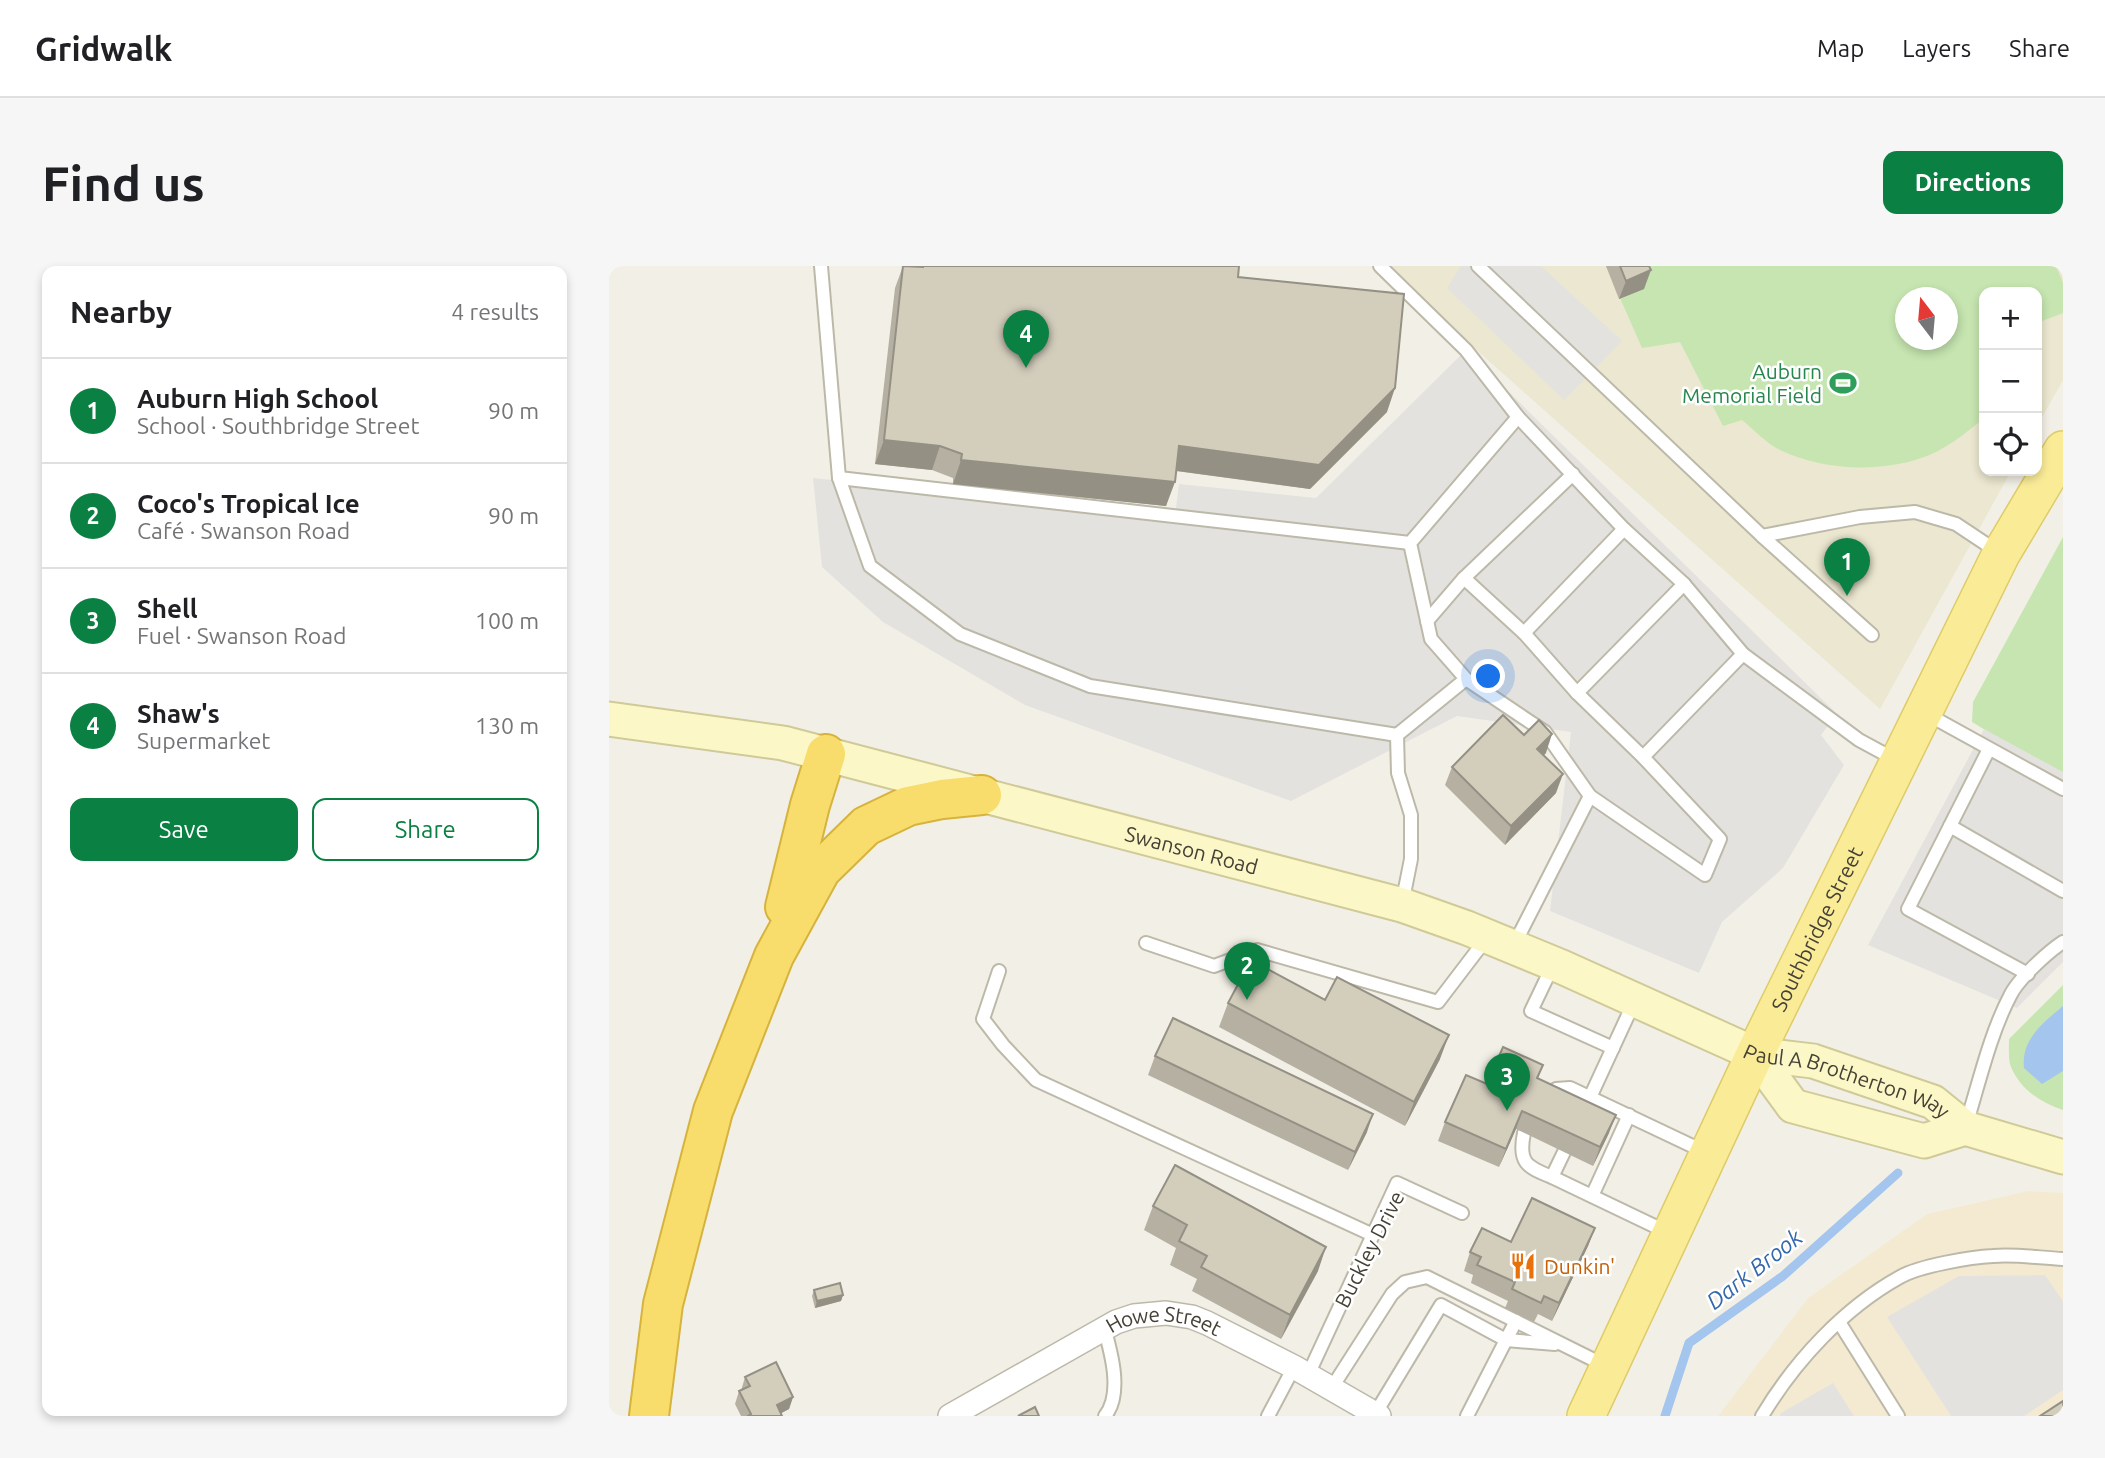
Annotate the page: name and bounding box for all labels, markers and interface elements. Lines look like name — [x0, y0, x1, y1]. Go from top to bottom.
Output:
text: Gridwalk — [35, 30, 172, 67]
text: Map — [1817, 35, 1864, 62]
text: Layers — [1902, 35, 1971, 62]
text: Share — [2009, 35, 2070, 62]
button: Directions — [1883, 151, 2063, 214]
text: Find us — [42, 155, 205, 210]
north arrow — [1895, 287, 1958, 350]
map controls — [1979, 287, 2042, 476]
button: + — [1979, 287, 2042, 350]
text: Nearby — [70, 295, 172, 329]
text: 4 results — [451, 299, 539, 324]
pin: 4 — [1003, 310, 1049, 368]
button: − — [1979, 350, 2042, 413]
place label: Auburn Memorial Field — [1682, 359, 1822, 407]
sports icon: Auburn Memorial Field — [1828, 368, 1858, 398]
text: Auburn High School — [137, 384, 378, 413]
text: 1 — [87, 398, 99, 423]
text: 90 m — [488, 398, 539, 423]
text: School · Southbridge Street — [137, 413, 419, 438]
button: locate — [1979, 413, 2042, 476]
text: Coco's Tropical Ice — [137, 489, 360, 518]
text: 2 — [87, 503, 99, 528]
text: 90 m — [488, 503, 539, 528]
text: Café · Swanson Road — [137, 518, 350, 543]
pin: 1 — [1824, 538, 1870, 596]
text: Shell — [137, 594, 198, 623]
text: 3 — [87, 608, 99, 633]
text: 100 m — [475, 608, 539, 633]
text: Fuel · Swanson Road — [137, 623, 346, 648]
your location — [1471, 659, 1505, 693]
text: Shaw's — [137, 699, 220, 728]
text: 4 — [87, 713, 99, 738]
text: 130 m — [475, 713, 539, 738]
text: Supermarket — [137, 728, 270, 753]
button: Save — [70, 798, 298, 861]
button: Share — [312, 798, 539, 861]
street label: Swanson Road — [1122, 821, 1261, 879]
street label: Southbridge Street — [1766, 843, 1867, 1015]
pin: 2 — [1224, 942, 1270, 1000]
street label: Paul A Brotherton Way — [1740, 1038, 1955, 1123]
pin: 3 — [1484, 1053, 1530, 1111]
street label: Buckley Drive — [1329, 1187, 1409, 1311]
water label: Dark Brook — [1701, 1224, 1807, 1314]
restaurant icon: Dunkin' — [1508, 1251, 1538, 1281]
place label: Dunkin' — [1544, 1254, 1615, 1278]
street label: Howe Street — [1101, 1301, 1226, 1340]

